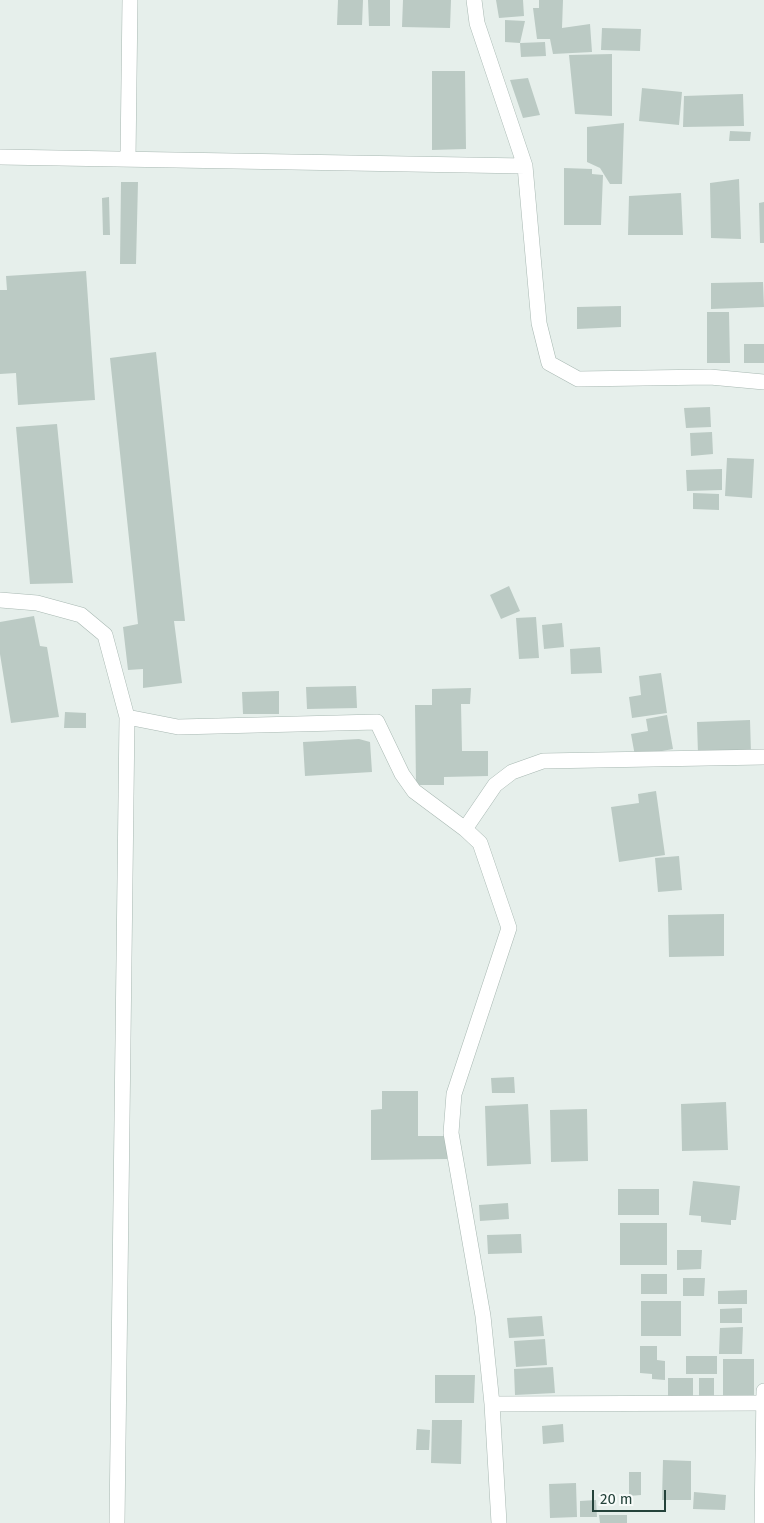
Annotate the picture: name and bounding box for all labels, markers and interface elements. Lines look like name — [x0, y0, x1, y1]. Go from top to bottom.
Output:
scale bar — [594, 1480, 668, 1512]
text: 20 m — [600, 1490, 633, 1508]

